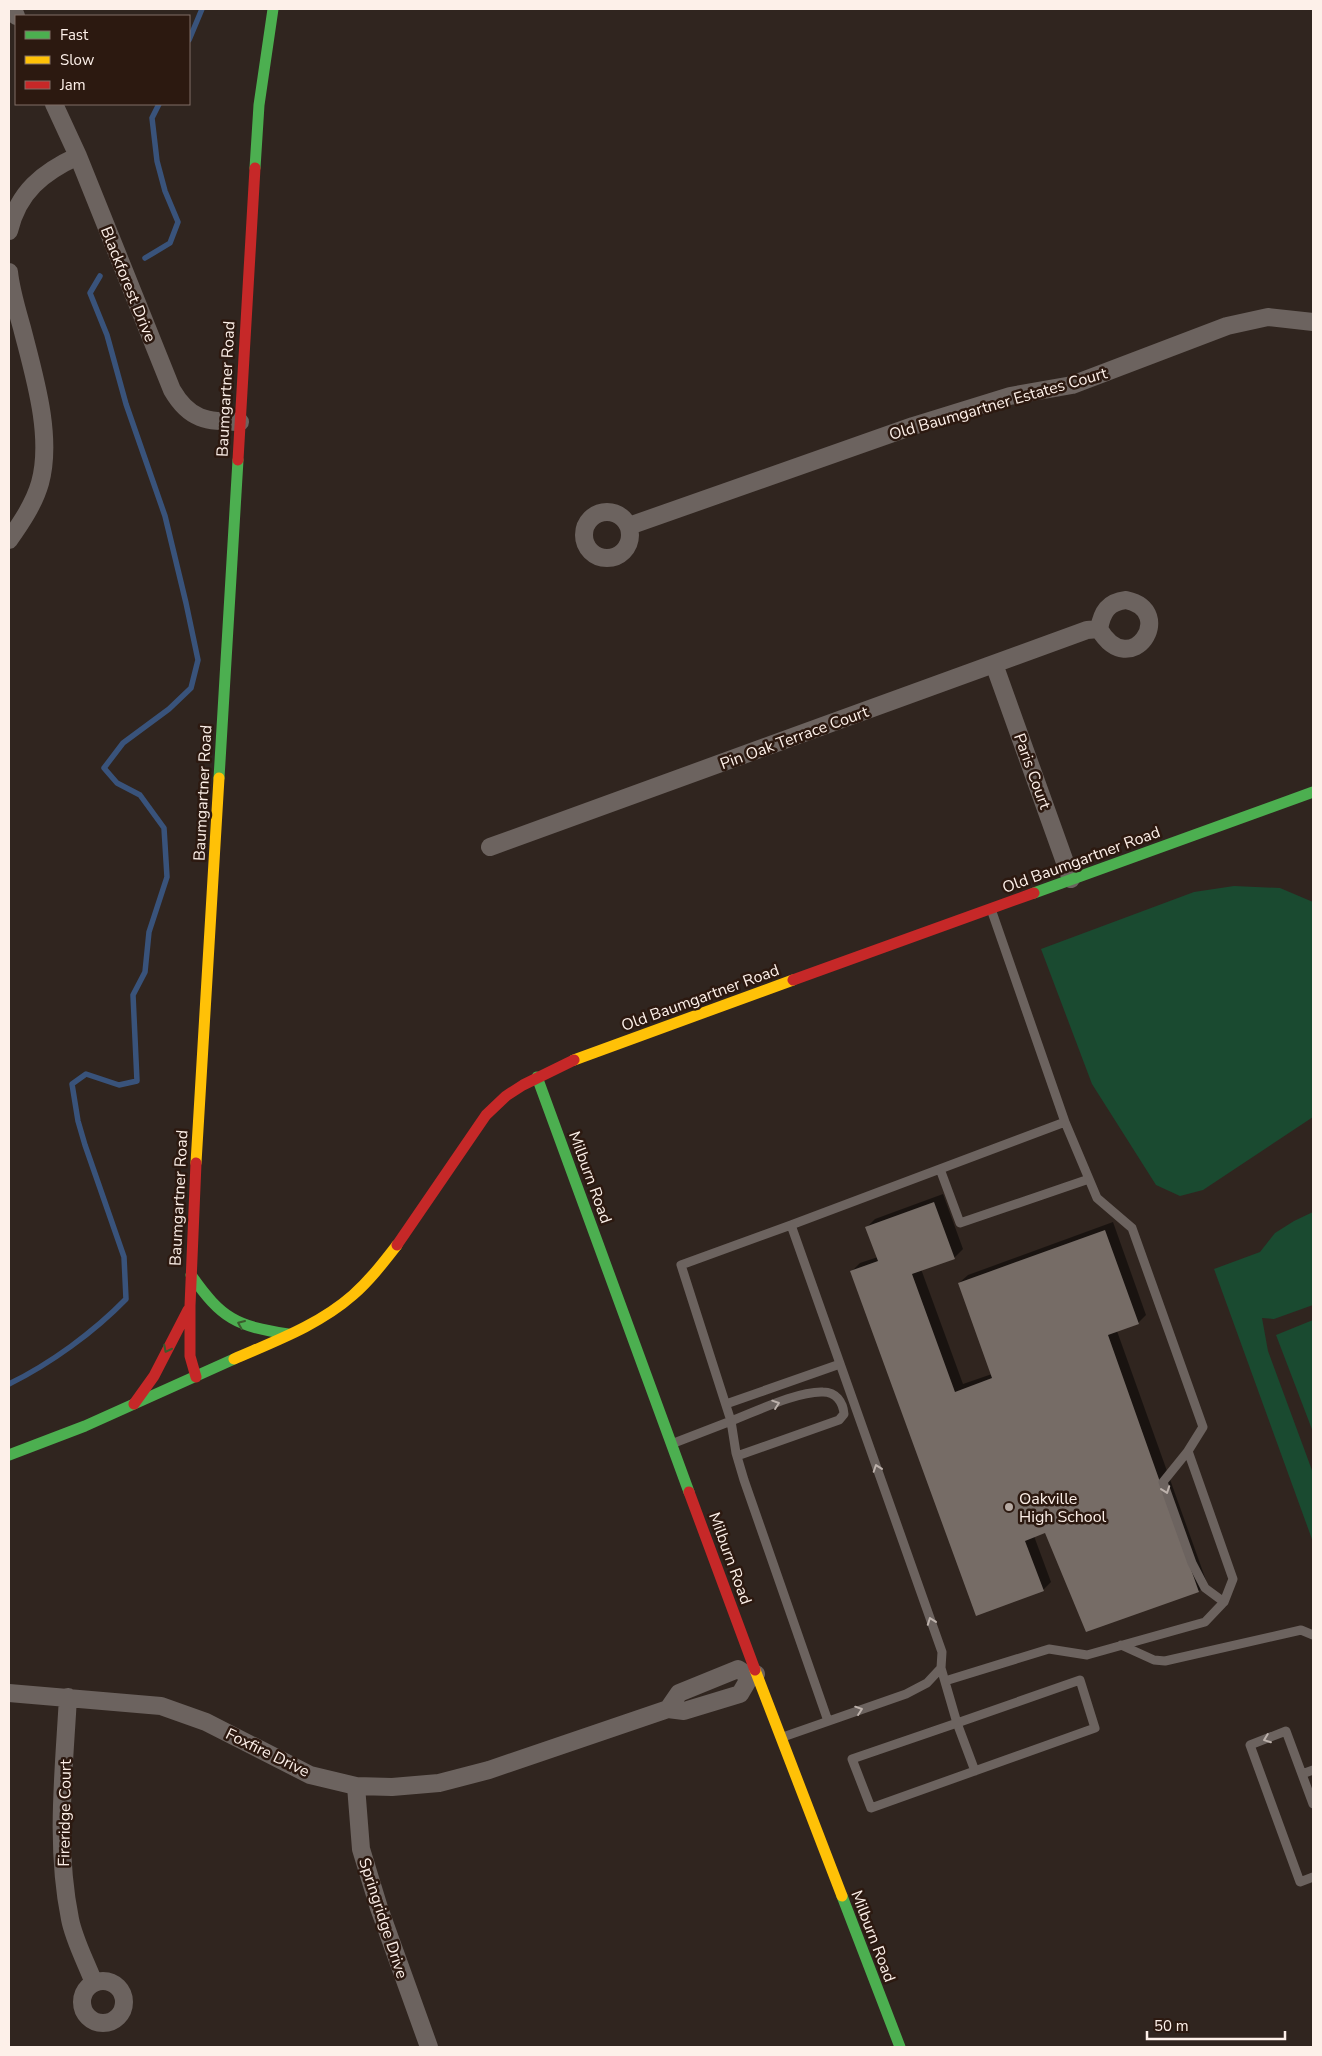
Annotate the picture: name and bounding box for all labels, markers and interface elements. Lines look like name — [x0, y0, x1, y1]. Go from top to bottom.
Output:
legend — [15, 15, 190, 105]
text: Fast — [60, 25, 89, 45]
text: Slow — [60, 50, 95, 70]
text: Jam — [59, 75, 86, 95]
street label: Blackforest Drive — [95, 223, 161, 345]
street label: Baumgartner Road — [211, 320, 241, 458]
street label: Old Baumgartner Estates Court — [887, 362, 1110, 446]
street label: Pin Oak Terrace Court — [717, 701, 872, 775]
street label: Baumgartner Road — [188, 724, 218, 862]
street label: Paris Court — [1008, 730, 1056, 813]
street label: Old Baumgartner Road — [999, 821, 1163, 899]
street label: Old Baumgartner Road — [618, 959, 782, 1037]
street label: Milburn Road — [563, 1128, 617, 1226]
street label: Baumgartner Road — [164, 1129, 194, 1267]
one-way arrow — [237, 1319, 246, 1330]
one-way arrow — [163, 1344, 173, 1353]
one-way arrow — [772, 1400, 780, 1410]
one-way arrow — [872, 1464, 882, 1472]
one-way arrow — [1160, 1486, 1170, 1494]
place label: Oakville High School — [1019, 1488, 1107, 1528]
marker: Oakville High School — [1003, 1501, 1015, 1513]
street label: Milburn Road — [703, 1509, 757, 1607]
one-way arrow — [927, 1617, 937, 1626]
one-way arrow — [855, 1706, 863, 1716]
street label: Foxfire Drive — [222, 1723, 313, 1783]
one-way arrow — [1264, 1733, 1272, 1743]
street label: Fireridge Court — [53, 1759, 77, 1867]
street label: Springridge Drive — [353, 1855, 413, 1982]
street label: Milburn Road — [845, 1887, 901, 1985]
scale bar — [1147, 2008, 1284, 2040]
text: 50 m — [1154, 2016, 1189, 2036]

